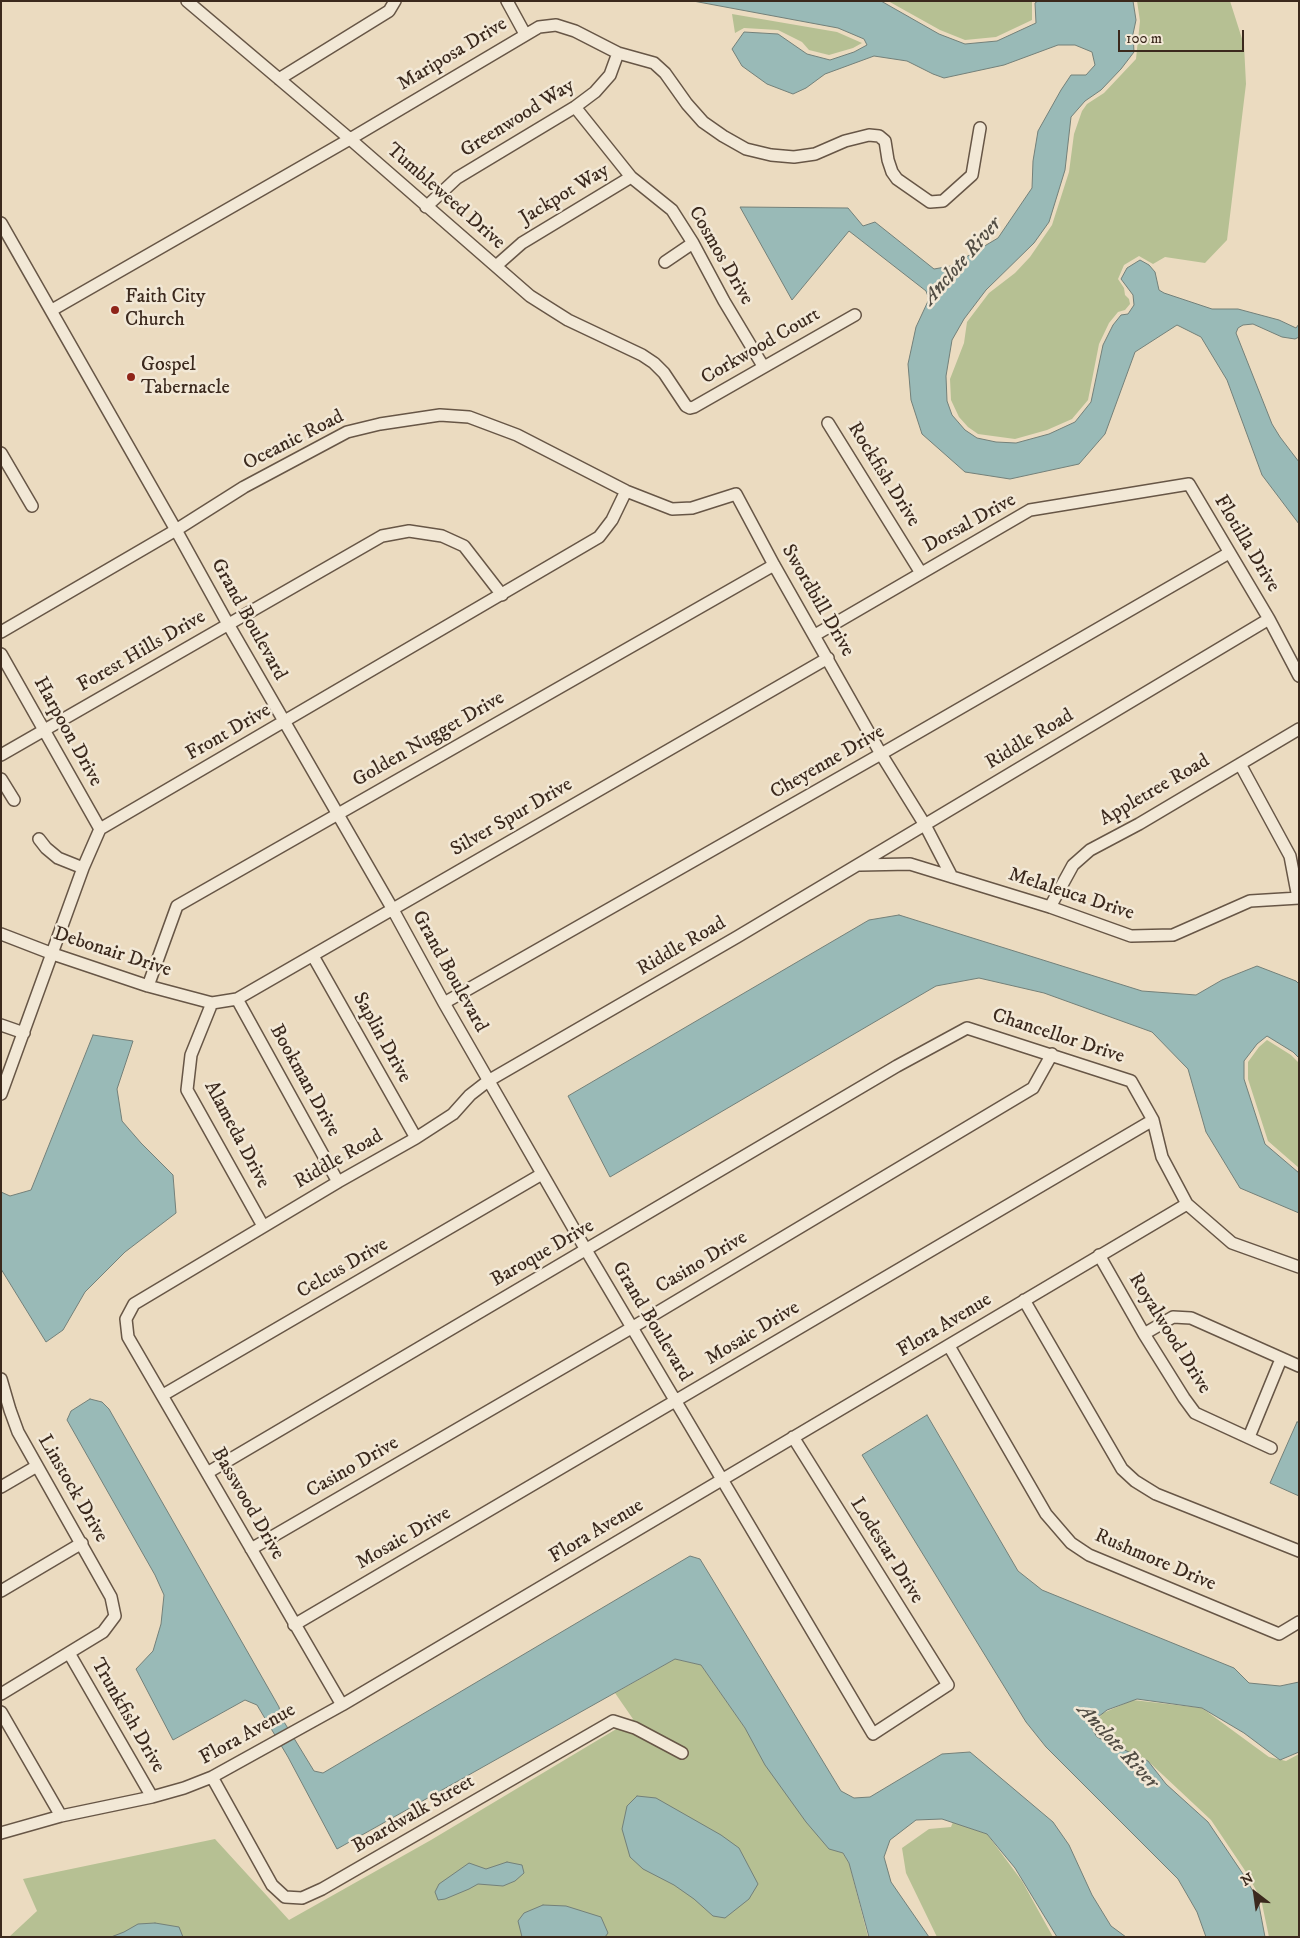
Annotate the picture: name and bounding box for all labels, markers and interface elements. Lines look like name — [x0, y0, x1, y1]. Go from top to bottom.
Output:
street label: Mariposa Drive — [394, 13, 512, 97]
scale bar — [1120, 20, 1246, 52]
text: 100 m — [1126, 29, 1162, 48]
street label: Greenwood Way — [457, 74, 579, 164]
street label: Tumbleweed Drive — [381, 139, 509, 255]
street label: Jackpot Way — [516, 159, 614, 231]
street label: Cosmos Drive — [682, 202, 758, 310]
water label: Anclote River — [918, 213, 1008, 311]
place label: Faith City Church — [125, 286, 206, 333]
street label: Corkwood Court — [697, 303, 825, 391]
marker: Faith City Church — [109, 304, 121, 316]
place label: Gospel Tabernacle — [141, 354, 230, 401]
marker: Gospel Tabernacle — [125, 371, 137, 383]
street label: Oceanic Road — [240, 405, 348, 477]
street label: Rockfish Drive — [841, 418, 925, 532]
street label: Dorsal Drive — [920, 489, 1020, 559]
street label: Flotilla Drive — [1208, 491, 1284, 597]
street label: Swordbill Drive — [775, 541, 859, 661]
street label: Grand Boulevard — [205, 555, 291, 685]
street label: Forest Hills Drive — [74, 606, 210, 698]
street label: Harpoon Drive — [27, 673, 107, 791]
street label: Golden Nugget Drive — [349, 687, 509, 793]
street label: Front Drive — [182, 699, 276, 767]
street label: Riddle Road — [982, 704, 1078, 776]
street label: Cheyenne Drive — [767, 721, 889, 805]
street label: Appletree Road — [1096, 750, 1214, 832]
street label: Silver Spur Drive — [447, 773, 577, 863]
street label: Melaleuca Drive — [1005, 863, 1137, 927]
street label: Grand Boulevard — [406, 907, 492, 1037]
street label: Riddle Road — [633, 912, 731, 982]
street label: Debonair Drive — [50, 923, 174, 983]
street label: Saplin Drive — [346, 989, 416, 1087]
street label: Chancellor Drive — [989, 1004, 1127, 1070]
street label: Bookman Drive — [263, 1021, 345, 1141]
street label: Alameda Drive — [198, 1077, 274, 1193]
street label: Riddle Road — [290, 1125, 388, 1195]
street label: Baroque Drive — [487, 1215, 599, 1293]
street label: Casino Drive — [652, 1226, 752, 1300]
street label: Celcus Drive — [293, 1233, 393, 1305]
street label: Grand Boulevard — [606, 1258, 696, 1386]
street label: Royalwood Drive — [1122, 1269, 1216, 1399]
street label: Flora Avenue — [894, 1288, 996, 1364]
street label: Mosaic Drive — [702, 1297, 804, 1371]
street label: Linstock Drive — [32, 1431, 112, 1547]
street label: Casino Drive — [303, 1432, 403, 1504]
street label: Basswood Drive — [205, 1444, 289, 1564]
street label: Flora Avenue — [546, 1494, 648, 1570]
street label: Lodestar Drive — [844, 1494, 928, 1608]
street label: Mosaic Drive — [352, 1502, 456, 1576]
street label: Rushmore Drive — [1091, 1525, 1219, 1597]
street label: Trunkfish Drive — [85, 1655, 169, 1777]
street label: Flora Avenue — [196, 1699, 300, 1771]
water label: Anclote River — [1071, 1699, 1163, 1795]
street label: Boardwalk Street — [349, 1770, 479, 1860]
north arrow — [1230, 1868, 1280, 1918]
text: N — [1238, 1869, 1257, 1891]

